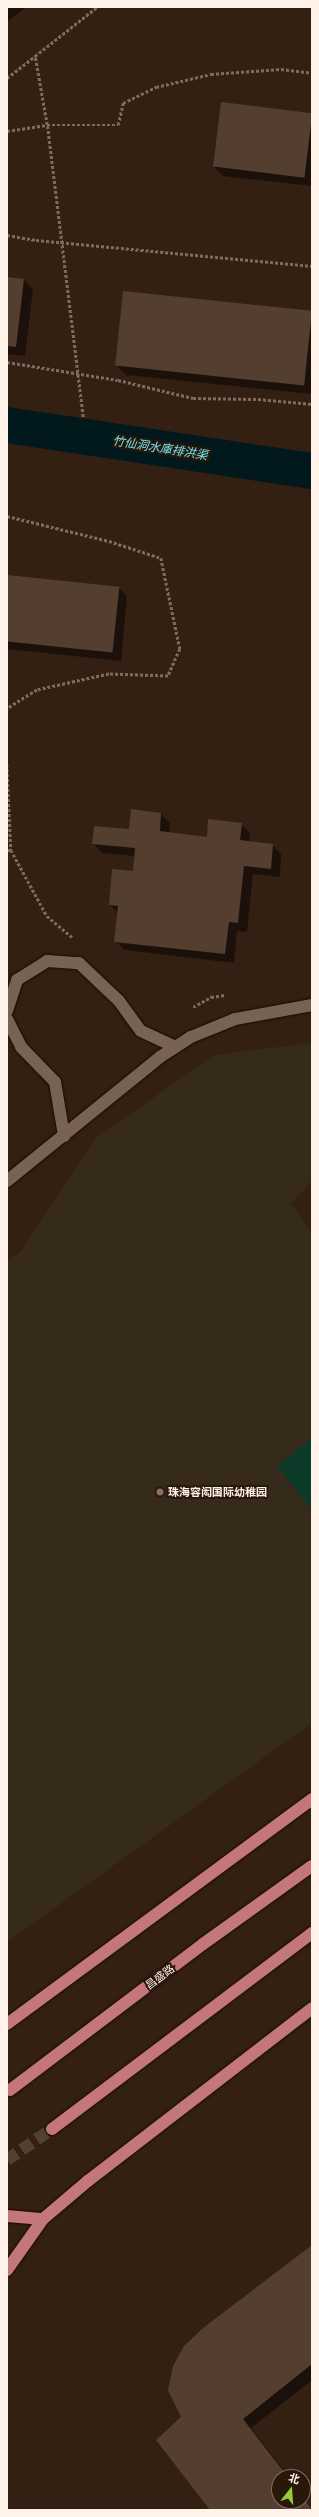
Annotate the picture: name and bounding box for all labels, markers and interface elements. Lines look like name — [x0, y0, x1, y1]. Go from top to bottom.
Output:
water label: 竹仙洞水庫排洪渠 — [111, 433, 209, 463]
place label: 珠海容闳国际幼稚园 — [168, 1485, 267, 1499]
marker: 珠海容闳国际幼稚园 — [155, 1487, 165, 1497]
street label: 昌盛路 — [143, 1962, 177, 1992]
north arrow — [271, 2469, 311, 2509]
text: 北 — [287, 2470, 302, 2486]

